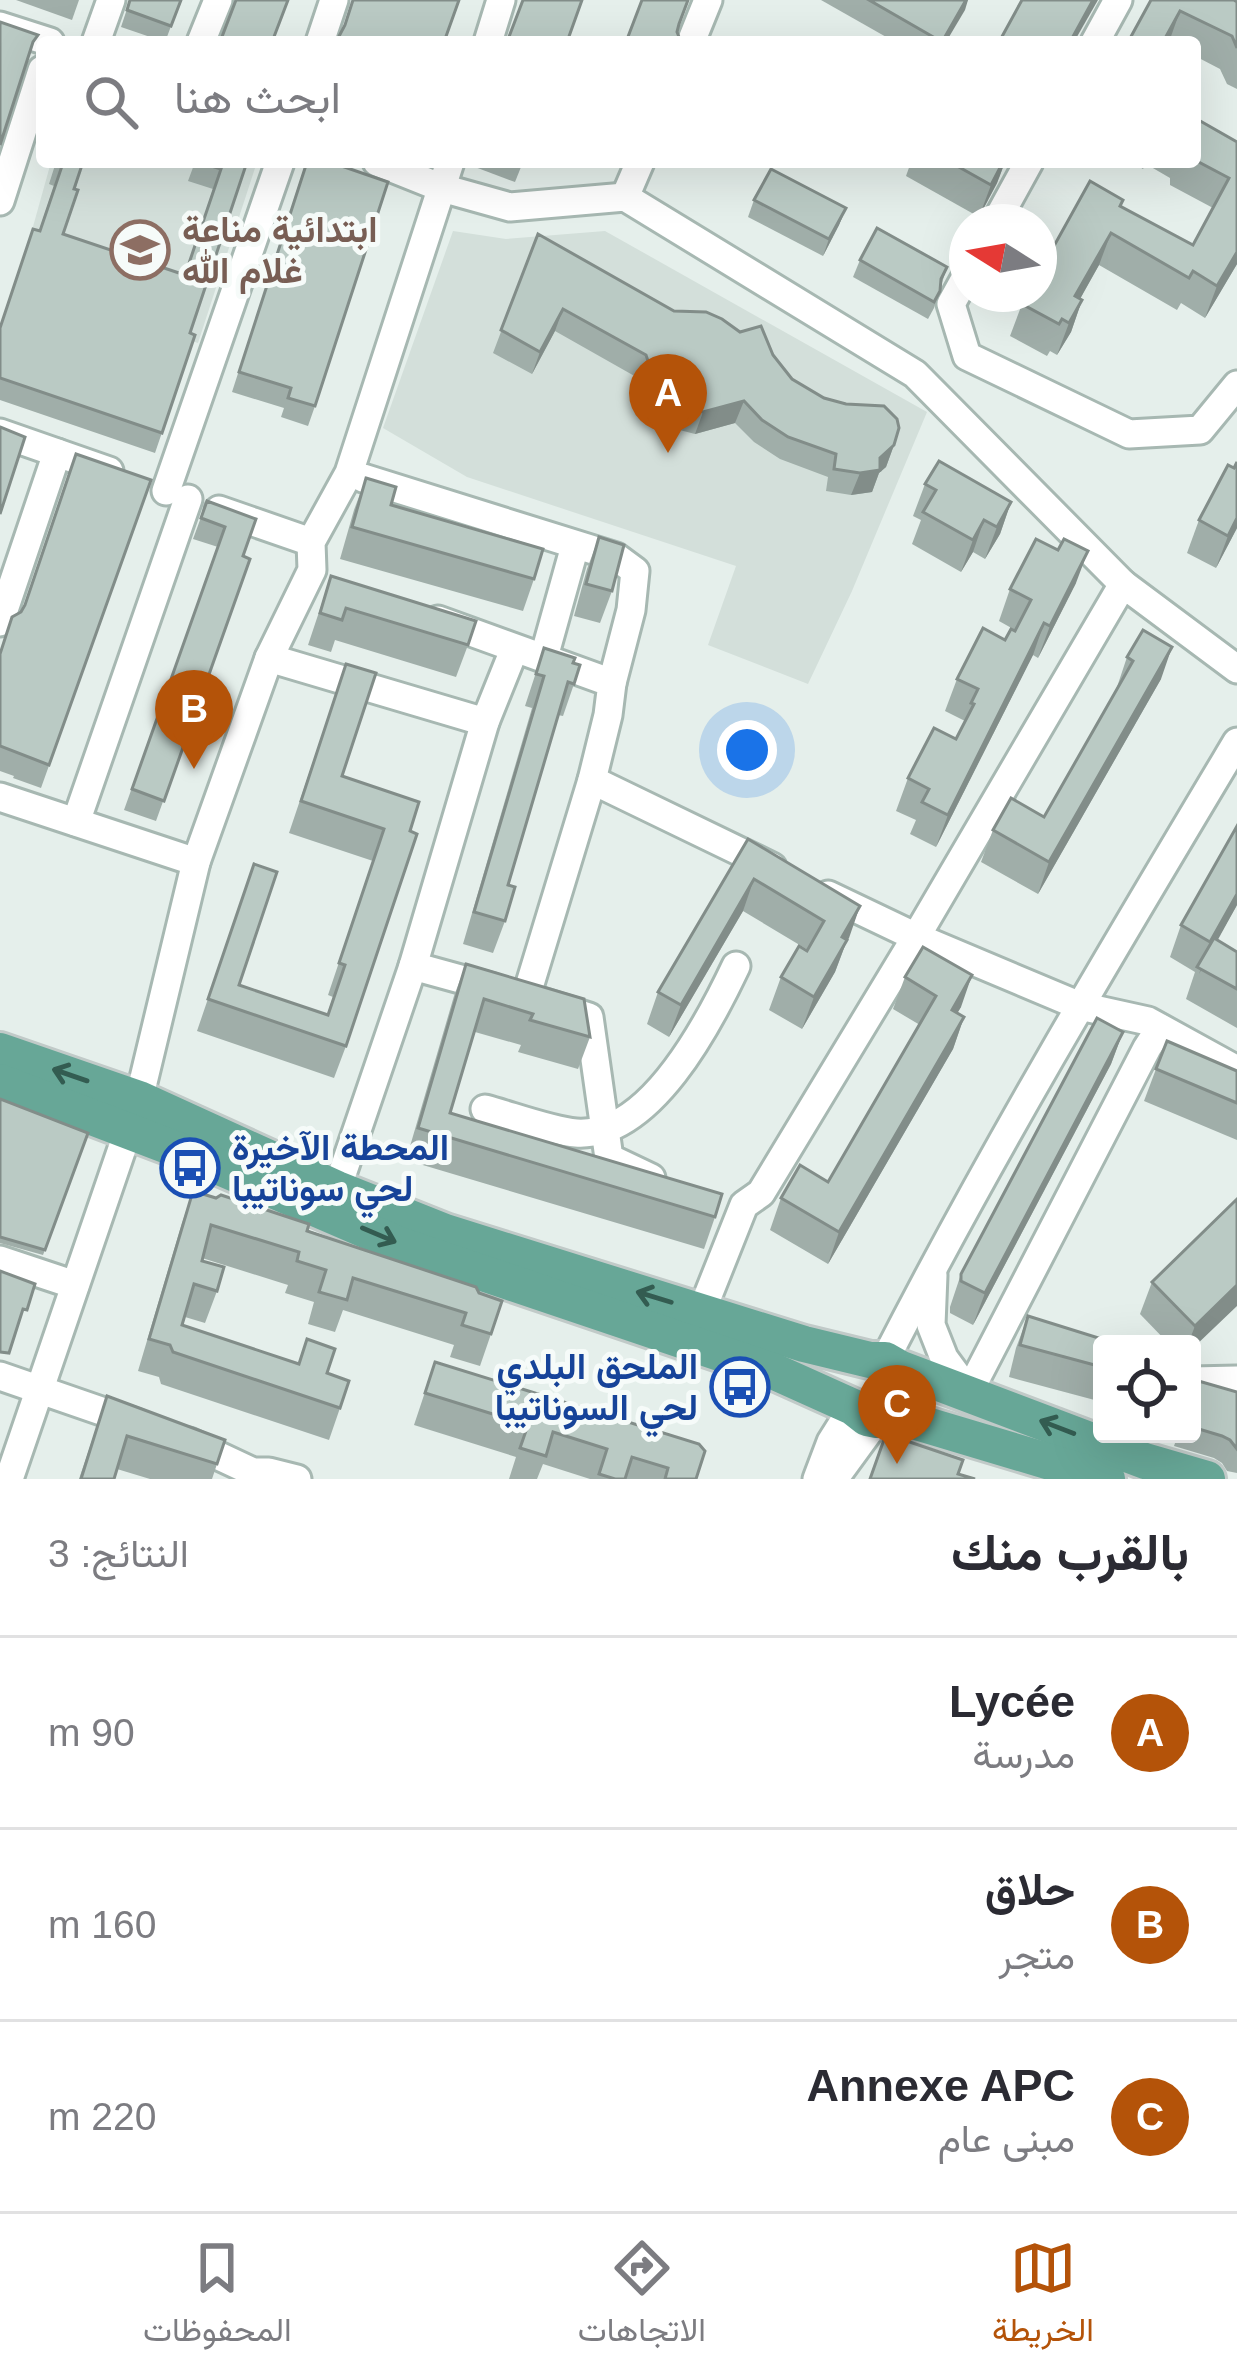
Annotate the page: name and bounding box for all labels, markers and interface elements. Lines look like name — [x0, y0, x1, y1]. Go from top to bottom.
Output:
search box — [36, 36, 1201, 168]
icon: search — [78, 69, 144, 135]
text: ابحث هنا — [174, 72, 341, 123]
north arrow — [949, 204, 1057, 312]
place label: ابتدائية مناعة غلام الله — [182, 209, 377, 294]
school or university icon: ابتدائية مناعة غلام الله — [109, 219, 171, 281]
pin: A — [629, 354, 707, 453]
pin: B — [155, 670, 233, 769]
your location — [717, 720, 777, 780]
one-way arrow — [52, 1063, 89, 1084]
place label: المحطة الآخيرة لحي سوناتيبا — [232, 1127, 449, 1218]
bus stop icon: المحطة الآخيرة لحي سوناتيبا — [159, 1137, 221, 1199]
one-way arrow — [360, 1226, 396, 1248]
one-way arrow — [636, 1285, 674, 1307]
map controls — [1093, 1335, 1201, 1443]
button: locate — [1093, 1335, 1201, 1443]
place label: الملحق البلدي لحي السوناتيبا — [495, 1346, 698, 1437]
bus stop icon: الملحق البلدي لحي السوناتيبا — [709, 1356, 771, 1418]
pin: C — [858, 1365, 936, 1464]
one-way arrow — [1040, 1415, 1077, 1436]
text: بالقرب منك — [951, 1524, 1189, 1581]
text: النتائج: 3 — [48, 1532, 189, 1575]
text: Lycée — [949, 1676, 1075, 1727]
text: 90 m — [48, 1711, 135, 1754]
text: A — [1136, 1711, 1164, 1754]
text: مدرسة — [972, 1733, 1075, 1776]
text: حلاق — [985, 1864, 1075, 1915]
text: 160 m — [48, 1903, 156, 1946]
text: B — [1136, 1903, 1164, 1946]
text: متجر — [999, 1934, 1075, 1977]
text: Annexe APC — [807, 2060, 1075, 2111]
text: 220 m — [48, 2095, 156, 2138]
text: C — [1136, 2095, 1164, 2138]
text: مبنى عام — [938, 2117, 1075, 2160]
tab: المحفوظات — [143, 2235, 292, 2359]
tab: الاتجاهات — [578, 2235, 706, 2359]
tab: الخريطة — [992, 2235, 1094, 2359]

